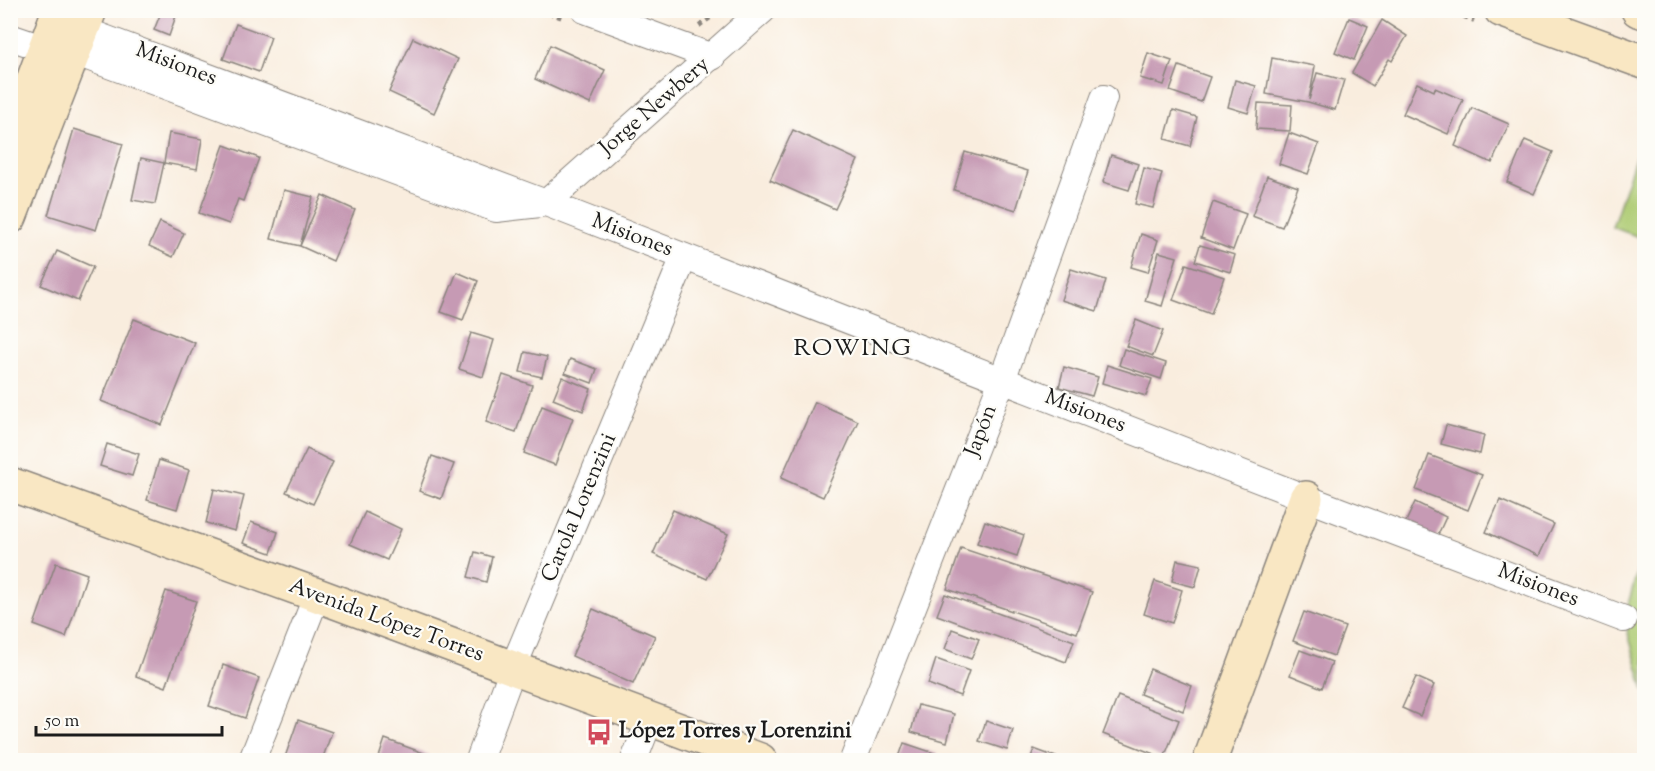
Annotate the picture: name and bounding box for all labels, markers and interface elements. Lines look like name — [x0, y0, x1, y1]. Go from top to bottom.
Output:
street label: Misiones — [131, 35, 221, 95]
street label: Jorge Newbery — [592, 50, 717, 165]
street label: Misiones — [587, 206, 677, 266]
district label: ROWING — [794, 332, 912, 366]
street label: Misiones — [1040, 382, 1130, 442]
street label: Japón — [957, 400, 1007, 463]
street label: Carola Lorenzini — [534, 429, 626, 587]
street label: Misiones — [1493, 556, 1583, 616]
street label: Avenida López Torres — [284, 571, 488, 671]
scale bar — [36, 699, 222, 737]
text: 50 m — [44, 709, 80, 735]
place label: López Torres y Lorenzini — [619, 716, 852, 748]
bus stop icon: López Torres y Lorenzini — [584, 717, 614, 747]

